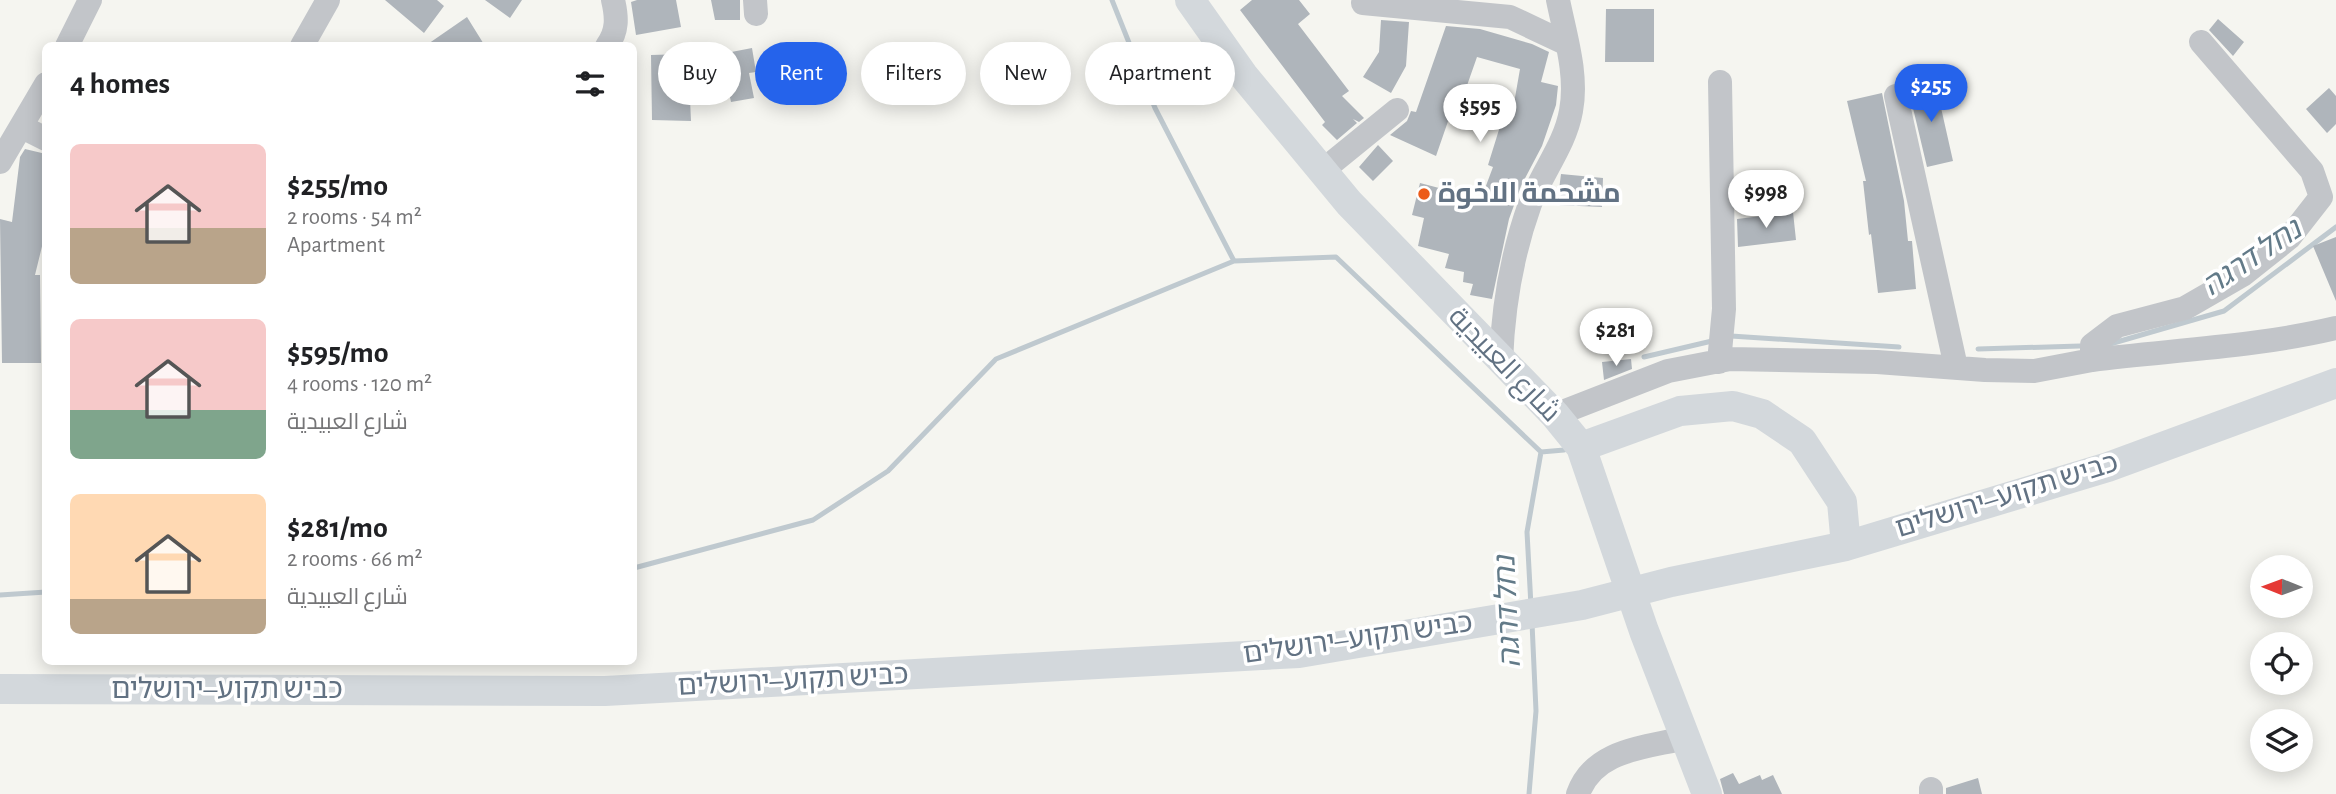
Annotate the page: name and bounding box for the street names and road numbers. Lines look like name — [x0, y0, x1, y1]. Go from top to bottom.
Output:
street label: شارع العبيدية — [1441, 302, 1566, 430]
street label: כביש תקוע–ירושלים — [1892, 449, 2122, 543]
street label: כביש תקוע–ירושלים — [1242, 609, 1474, 669]
street label: כביש תקוע–ירושלים — [677, 661, 909, 701]
street label: כביש תקוע–ירושלים — [111, 676, 343, 704]

